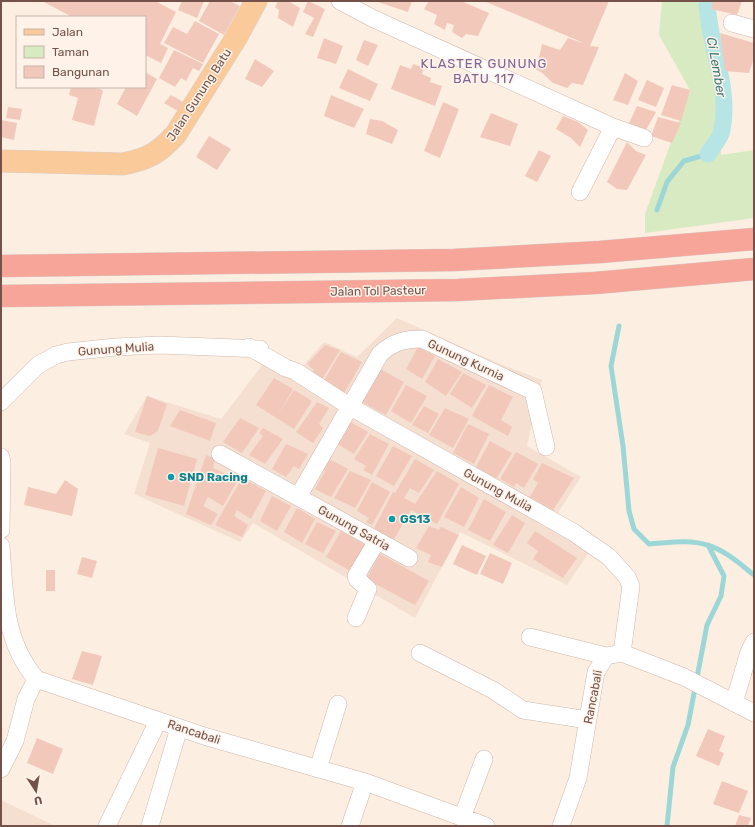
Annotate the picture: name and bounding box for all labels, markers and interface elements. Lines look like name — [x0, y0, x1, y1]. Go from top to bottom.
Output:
legend — [16, 16, 146, 88]
text: Jalan — [52, 25, 83, 39]
water label: Ci Lember — [704, 36, 729, 99]
text: Taman — [52, 45, 89, 59]
street label: Jalan Gunung Batu — [164, 46, 234, 144]
district label: KLASTER GUNUNG BATU 117 — [421, 56, 547, 86]
text: Bangunan — [52, 65, 109, 79]
street label: Jalan Tol Pasteur — [330, 283, 426, 299]
street label: Gunung Kurnia — [426, 336, 506, 384]
street label: Gunung Mulia — [77, 339, 155, 359]
street label: Gunung Mulia — [461, 465, 535, 515]
place label: SND Racing — [179, 470, 248, 484]
marker: SND Racing — [166, 472, 176, 482]
street label: Gunung Satria — [316, 502, 392, 554]
place label: GS13 — [400, 512, 431, 526]
marker: GS13 — [387, 514, 397, 524]
street label: Rancabali — [581, 669, 605, 725]
street label: Rancabali — [166, 717, 222, 747]
north arrow — [16, 771, 56, 811]
text: U — [33, 793, 43, 807]

